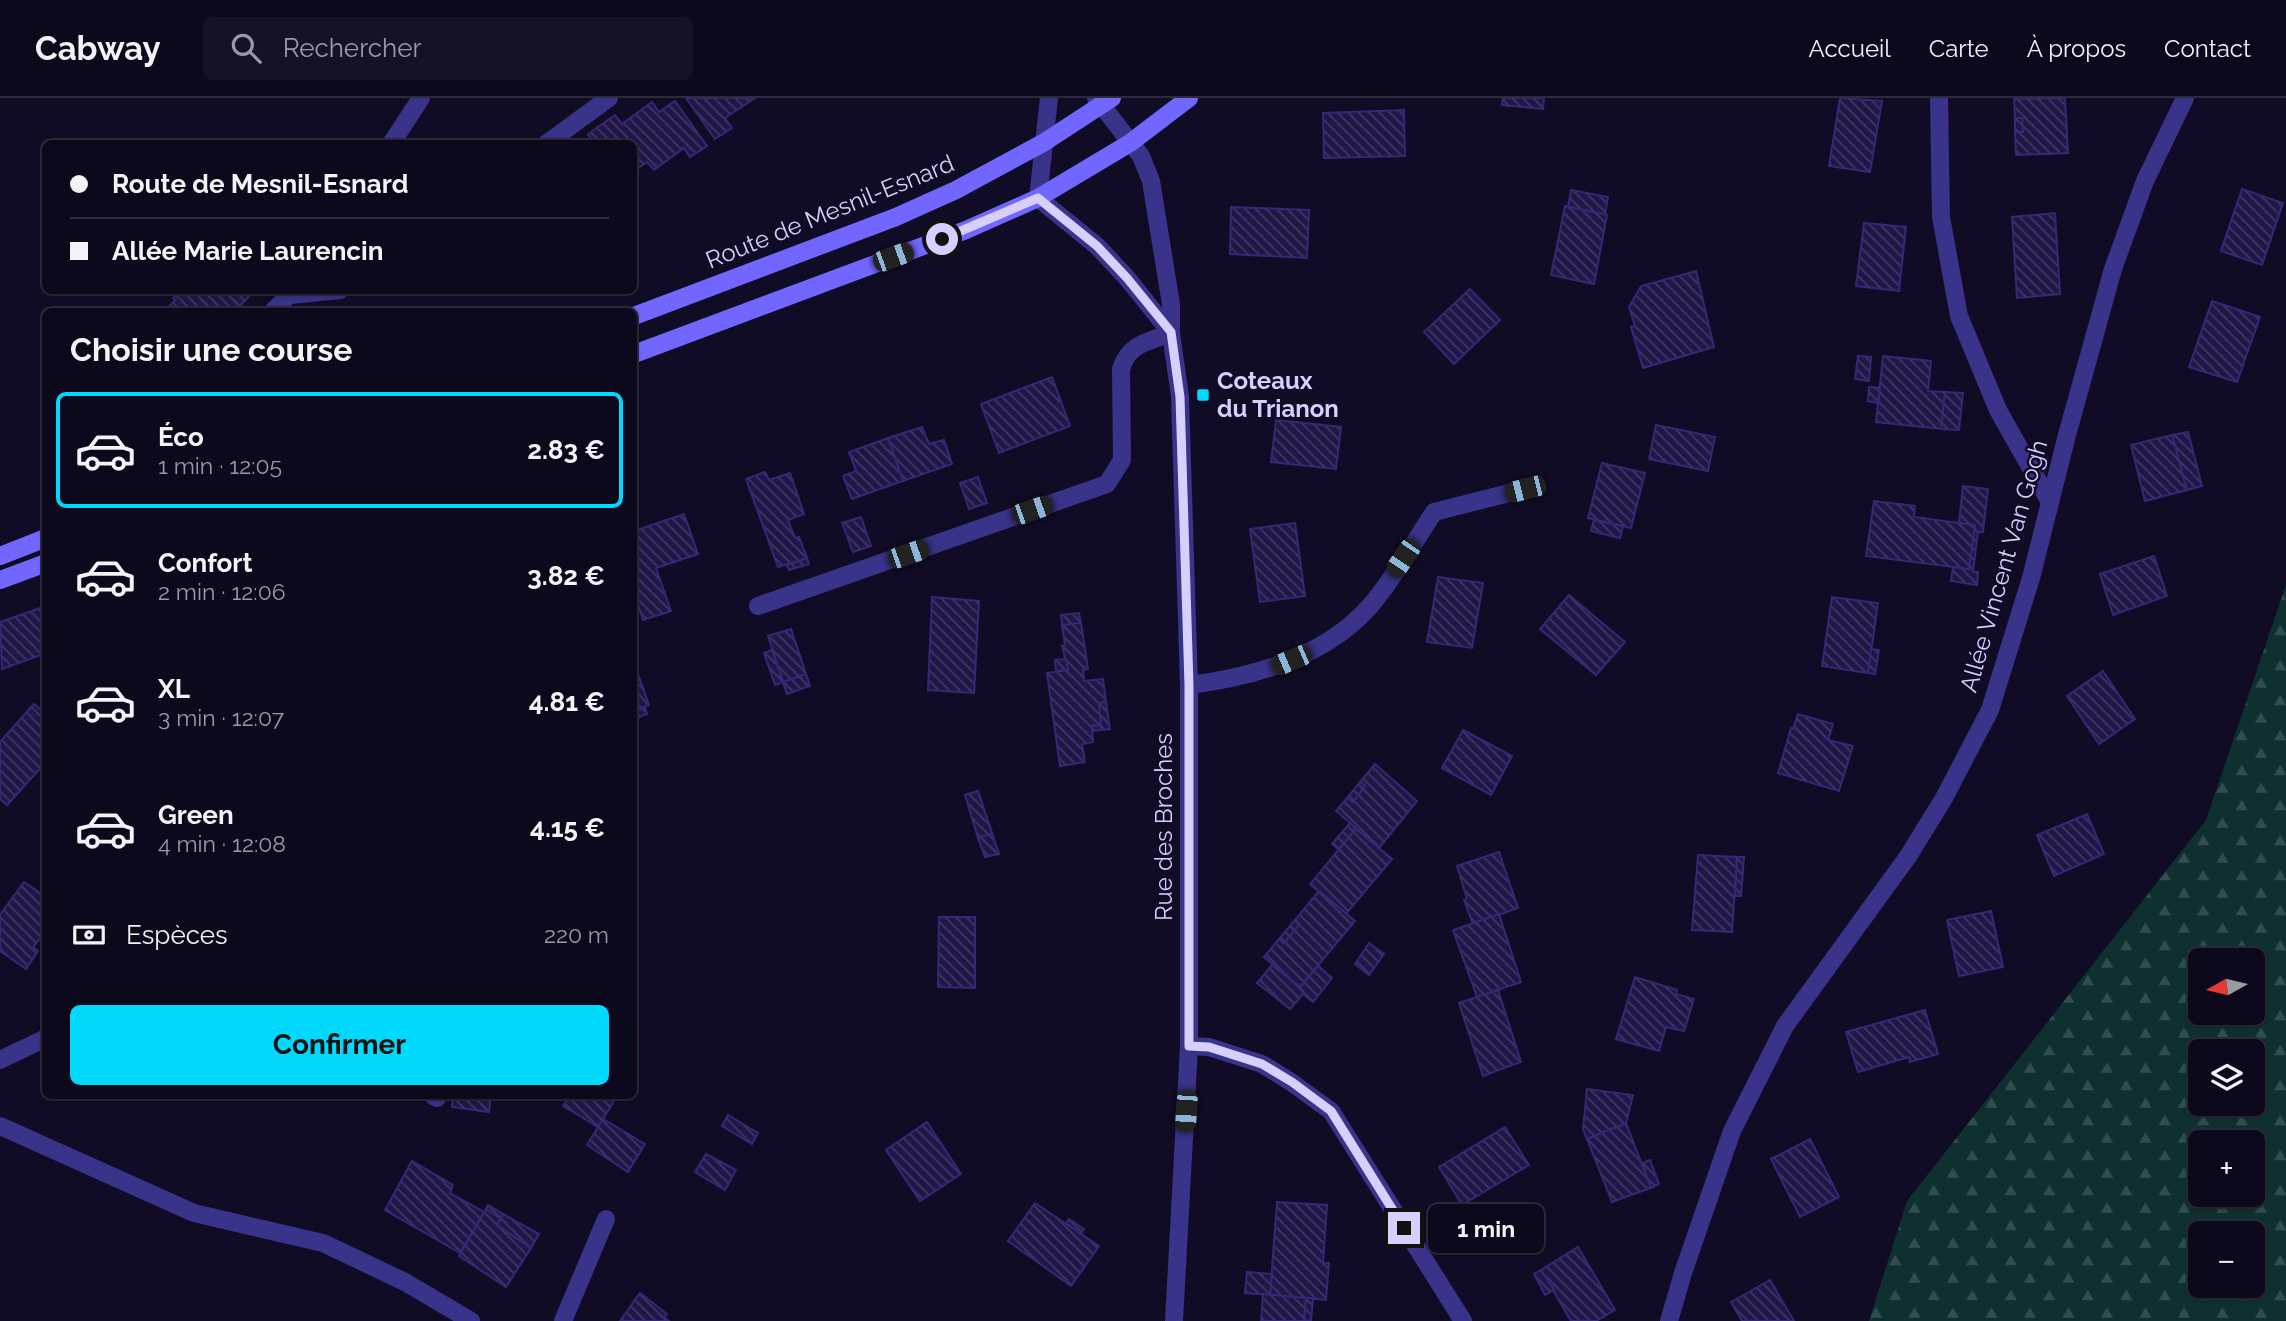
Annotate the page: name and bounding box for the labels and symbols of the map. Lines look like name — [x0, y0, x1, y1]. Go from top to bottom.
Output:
street label: Route de Mesnil-Esnard — [701, 148, 958, 275]
route start — [926, 223, 958, 255]
car — [870, 240, 917, 274]
place label: Coteaux du Trianon — [1217, 366, 1339, 423]
marker: Coteaux du Trianon — [1195, 387, 1211, 403]
street label: Allée Vincent Van Gogh — [1954, 436, 2053, 695]
car — [1503, 474, 1548, 504]
car — [1009, 493, 1056, 527]
car — [1383, 535, 1424, 581]
car — [885, 537, 932, 571]
car — [1268, 642, 1315, 678]
street label: Rue des Broches — [1149, 733, 1178, 921]
north arrow — [2188, 948, 2264, 1026]
car — [1175, 1089, 1198, 1133]
callout: 1 min — [1428, 1204, 1544, 1252]
route end — [1388, 1212, 1420, 1244]

